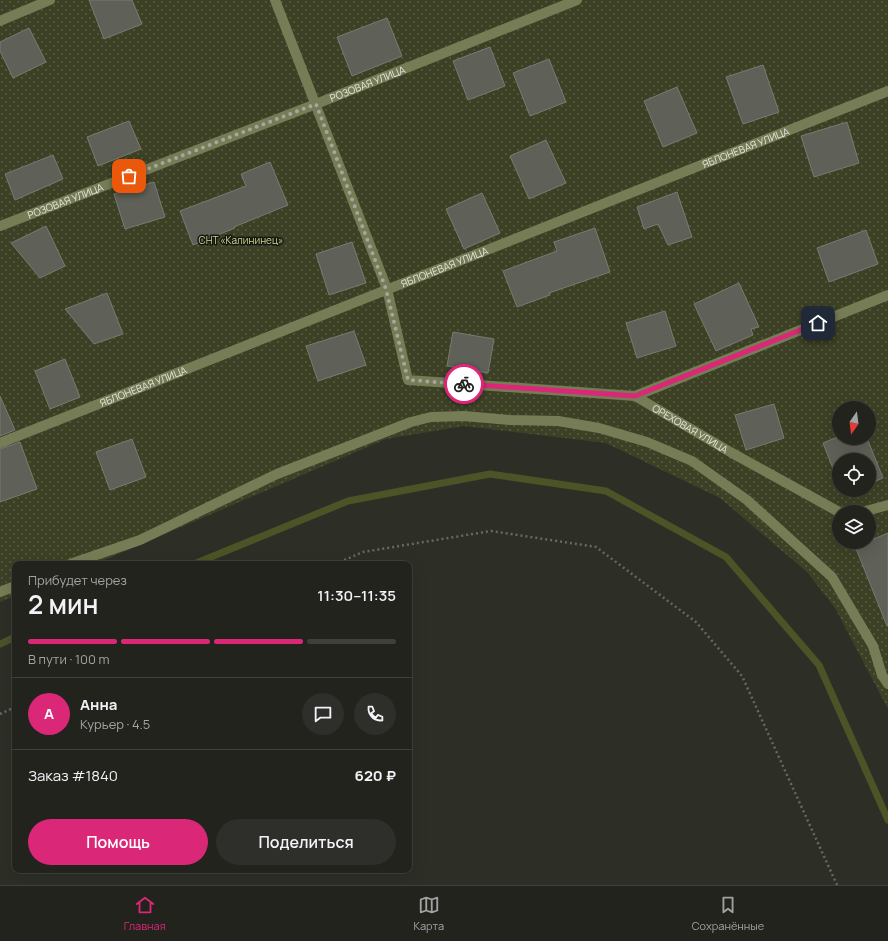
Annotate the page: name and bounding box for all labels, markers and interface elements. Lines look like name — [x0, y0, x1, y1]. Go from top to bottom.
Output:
street label: РОЗОВАЯ УЛИЦА — [327, 62, 408, 105]
street label: ЯБЛОНЕВАЯ УЛИЦА — [700, 124, 792, 171]
pin — [112, 159, 146, 193]
icon: bag — [118, 165, 140, 187]
street label: РОЗОВАЯ УЛИЦА — [25, 180, 106, 222]
park label: СНТ «Калининец» — [199, 233, 283, 247]
street label: ЯБЛОНЕВАЯ УЛИЦА — [399, 243, 491, 290]
pin — [801, 306, 835, 340]
icon: home — [807, 312, 829, 334]
street label: ЯБЛОНЕВАЯ УЛИЦА — [98, 362, 189, 410]
courier — [444, 364, 484, 404]
icon: bike — [453, 373, 475, 395]
street label: ОРЕХОВАЯ УЛИЦА — [650, 401, 731, 457]
north arrow — [832, 401, 876, 445]
map controls — [832, 401, 876, 549]
button: locate — [832, 453, 876, 497]
button: layers — [832, 505, 876, 549]
text: Прибудет через — [28, 571, 127, 589]
text: 11:30–11:35 — [317, 585, 396, 606]
text: 2 мин — [28, 586, 98, 622]
text: В пути · 100 m — [28, 650, 110, 668]
button: chat — [302, 693, 344, 735]
button: phone — [354, 693, 396, 735]
text: Анна — [80, 694, 117, 715]
text: А — [44, 703, 54, 724]
text: Курьер · 4.5 — [80, 715, 150, 733]
text: Заказ #1840 — [28, 765, 118, 786]
text: 620 ₽ — [355, 765, 396, 786]
button: Помощь — [28, 819, 208, 865]
button: Поделиться — [216, 819, 396, 865]
tab: Главная — [124, 894, 166, 933]
tab: Карта — [413, 894, 444, 933]
tab: Сохранённые — [692, 894, 764, 933]

